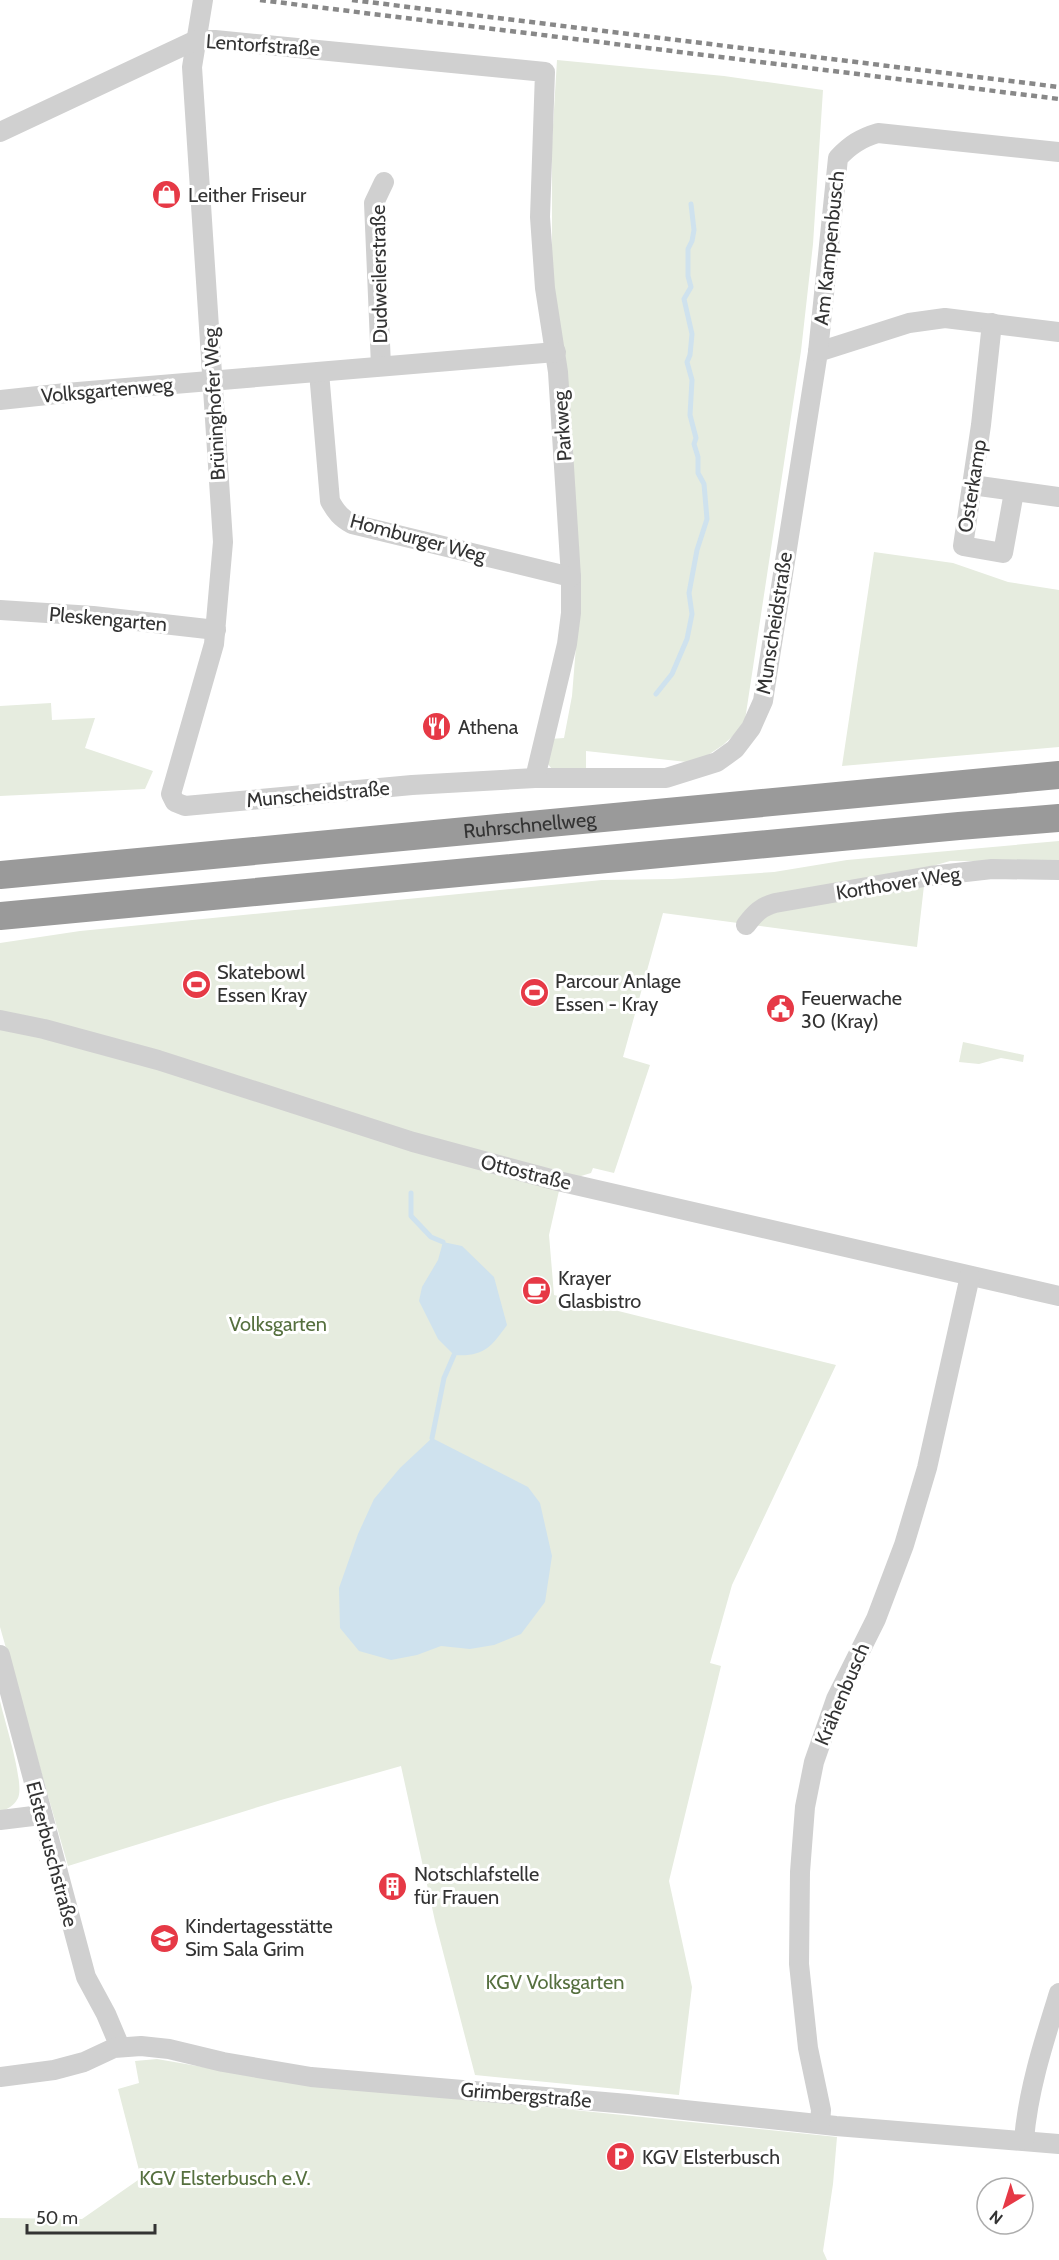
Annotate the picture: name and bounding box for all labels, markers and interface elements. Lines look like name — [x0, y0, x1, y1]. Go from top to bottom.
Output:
street label: Lentorfstraße — [205, 29, 321, 61]
street label: Am Kampenbusch — [809, 170, 849, 326]
shop icon: Leither Friseur — [151, 179, 183, 211]
place label: Leither Friseur — [188, 183, 307, 207]
street label: Dudweilerstraße — [366, 205, 392, 343]
street label: Brüninghofer Weg — [198, 326, 230, 481]
street label: Volksgartenweg — [40, 372, 175, 408]
street label: Parkweg — [547, 389, 576, 462]
street label: Osterkamp — [953, 438, 991, 534]
street label: Homburger Weg — [348, 508, 489, 568]
street label: Munscheidstraße — [751, 550, 797, 696]
street label: Pleskengarten — [48, 602, 168, 636]
restaurant icon: Athena — [421, 711, 453, 743]
place label: Athena — [458, 715, 519, 739]
street label: Munscheidstraße — [245, 776, 391, 812]
street label: Ruhrschnellweg — [462, 807, 598, 843]
street label: Korthover Weg — [834, 861, 963, 905]
place label: Skatebowl Essen Kray — [217, 960, 307, 1007]
sports icon: Skatebowl Essen Kray — [180, 968, 212, 1000]
place label: Parcour Anlage Essen - Kray — [555, 969, 681, 1016]
sports icon: Parcour Anlage Essen - Kray — [518, 976, 550, 1008]
place label: Feuerwache 30 (Kray) — [801, 986, 902, 1033]
public building icon: Feuerwache 30 (Kray) — [764, 993, 796, 1025]
street label: Ottostraße — [478, 1149, 574, 1195]
place label: Krayer Glasbistro — [558, 1266, 641, 1313]
cafe icon: Krayer Glasbistro — [521, 1274, 553, 1306]
park label: Volksgarten — [229, 1312, 327, 1336]
street label: Krähenbusch — [810, 1639, 874, 1749]
street label: Elsterbuschstraße — [21, 1779, 83, 1929]
place label: Notschlafstelle für Frauen — [414, 1862, 539, 1909]
building icon: Notschlafstelle für Frauen — [377, 1870, 409, 1902]
place label: Kindertagesstätte Sim Sala Grim — [185, 1914, 333, 1961]
school or university icon: Kindertagesstätte Sim Sala Grim — [148, 1922, 180, 1954]
park label: KGV Volksgarten — [486, 1970, 624, 1994]
street label: Grimbergstraße — [460, 2077, 592, 2113]
parking icon: KGV Elsterbusch — [605, 2141, 637, 2173]
place label: KGV Elsterbusch — [642, 2145, 780, 2169]
park label: KGV Elsterbusch e.V. — [139, 2166, 311, 2190]
north arrow — [975, 2176, 1035, 2236]
scale bar — [27, 2197, 154, 2235]
text: N — [986, 2206, 1006, 2228]
text: 50 m — [36, 2207, 78, 2229]

